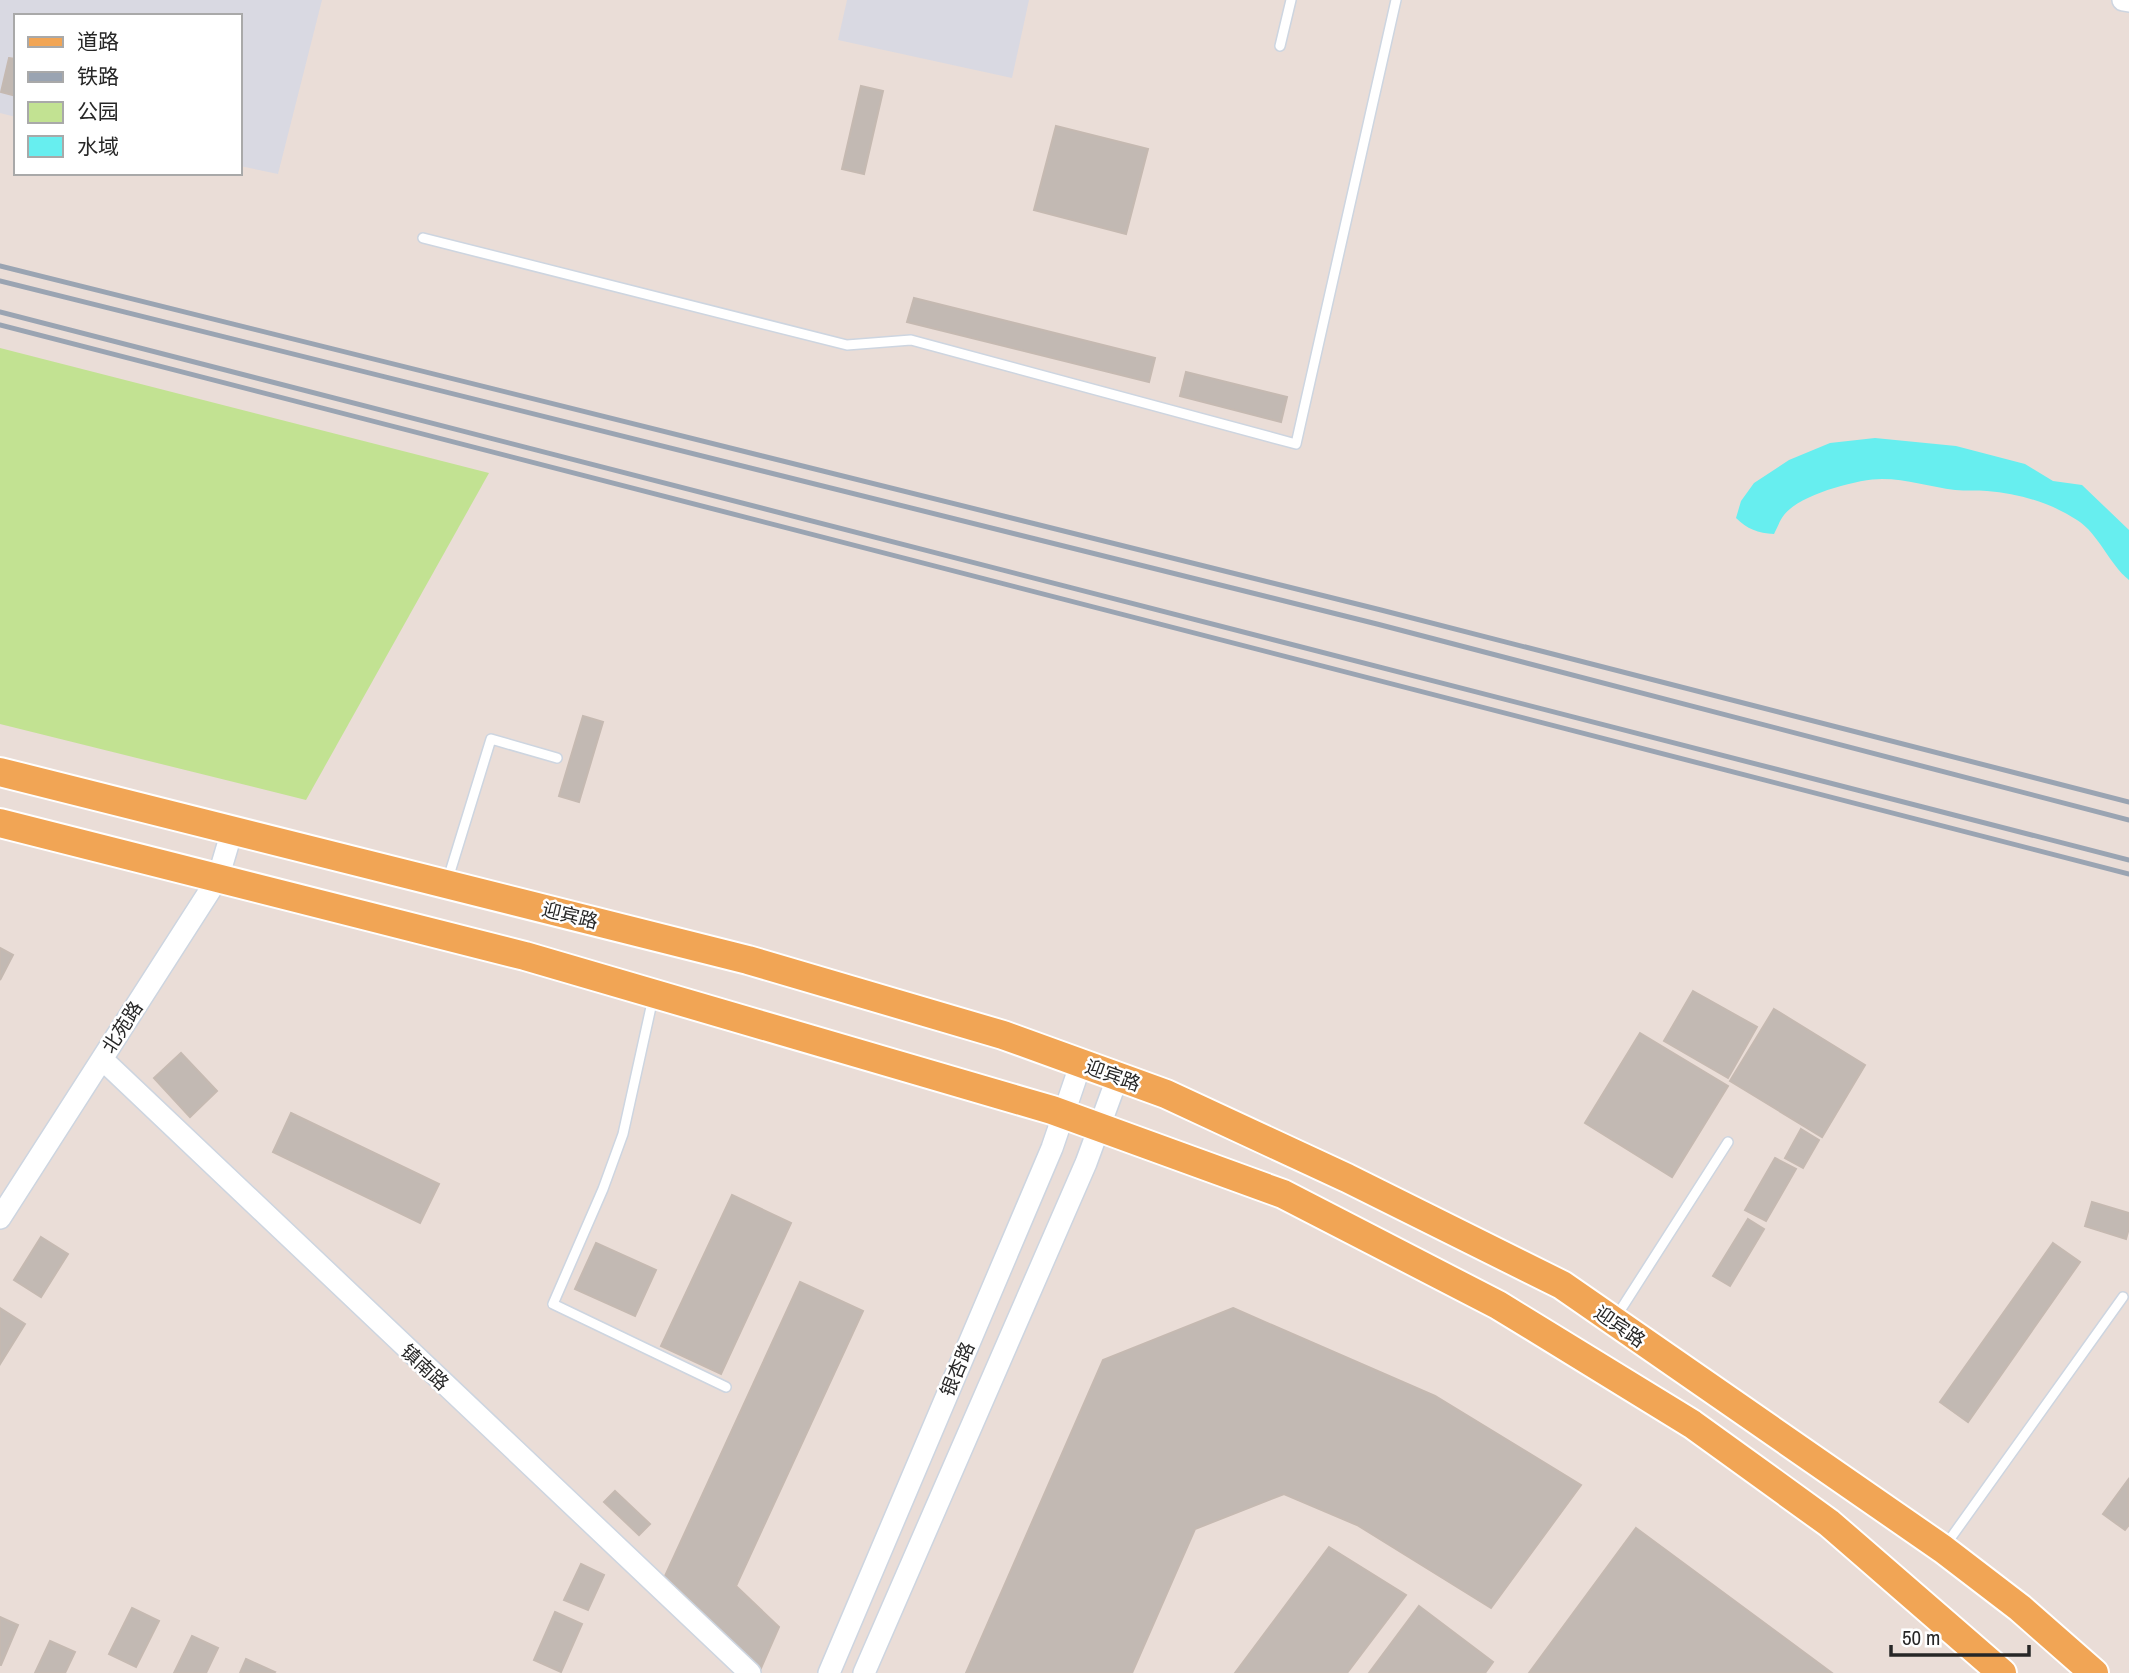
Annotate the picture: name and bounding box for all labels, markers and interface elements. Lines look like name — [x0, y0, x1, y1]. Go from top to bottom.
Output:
legend — [14, 14, 242, 175]
text: 道路 — [77, 27, 119, 56]
text: 铁路 — [77, 62, 119, 91]
text: 公园 — [77, 97, 119, 126]
text: 水域 — [77, 132, 119, 161]
street label: 迎宾路 — [539, 895, 601, 935]
street label: 北苑路 — [96, 996, 148, 1058]
street label: 迎宾路 — [1082, 1053, 1144, 1097]
street label: 迎宾路 — [1589, 1299, 1651, 1353]
street label: 镇南路 — [395, 1338, 455, 1396]
street label: 银杏路 — [934, 1338, 980, 1400]
scale bar — [1891, 1614, 2029, 1658]
text: 50 m — [1902, 1623, 1940, 1652]

